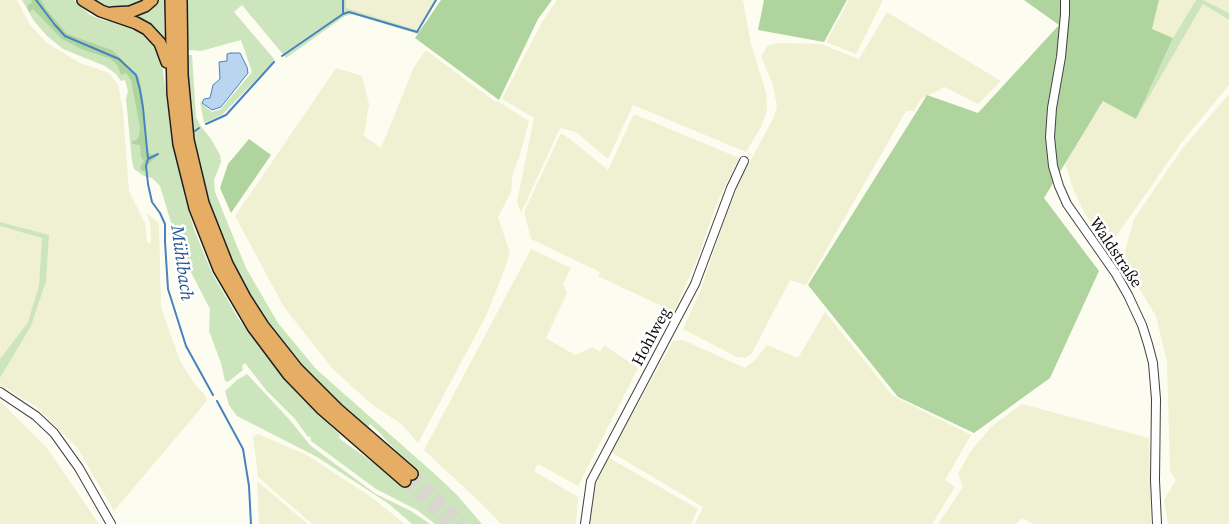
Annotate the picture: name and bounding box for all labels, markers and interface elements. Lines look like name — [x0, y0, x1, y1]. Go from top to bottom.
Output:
street label: Waldstraße — [1084, 214, 1146, 292]
water label: Mühlbach — [165, 224, 197, 302]
street label: Hohlweg — [629, 304, 675, 370]

